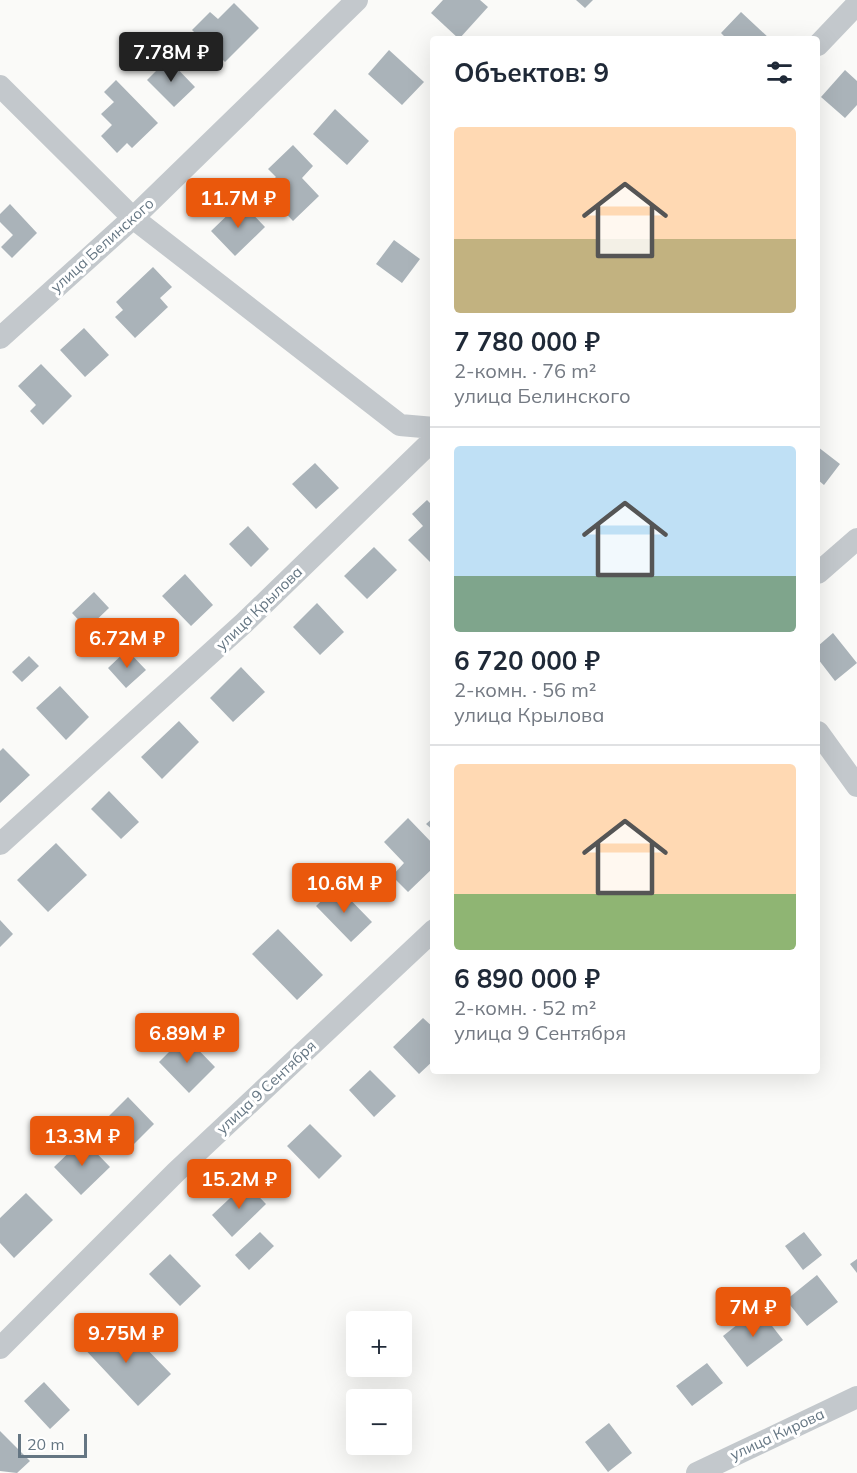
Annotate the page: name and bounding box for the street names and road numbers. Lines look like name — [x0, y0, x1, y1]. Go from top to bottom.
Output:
street label: улица Белинского — [46, 194, 158, 296]
street label: улица Крылова — [212, 562, 306, 654]
street label: улица 9 Сентября — [212, 1036, 320, 1138]
street label: улица Кирова — [727, 1404, 827, 1464]

